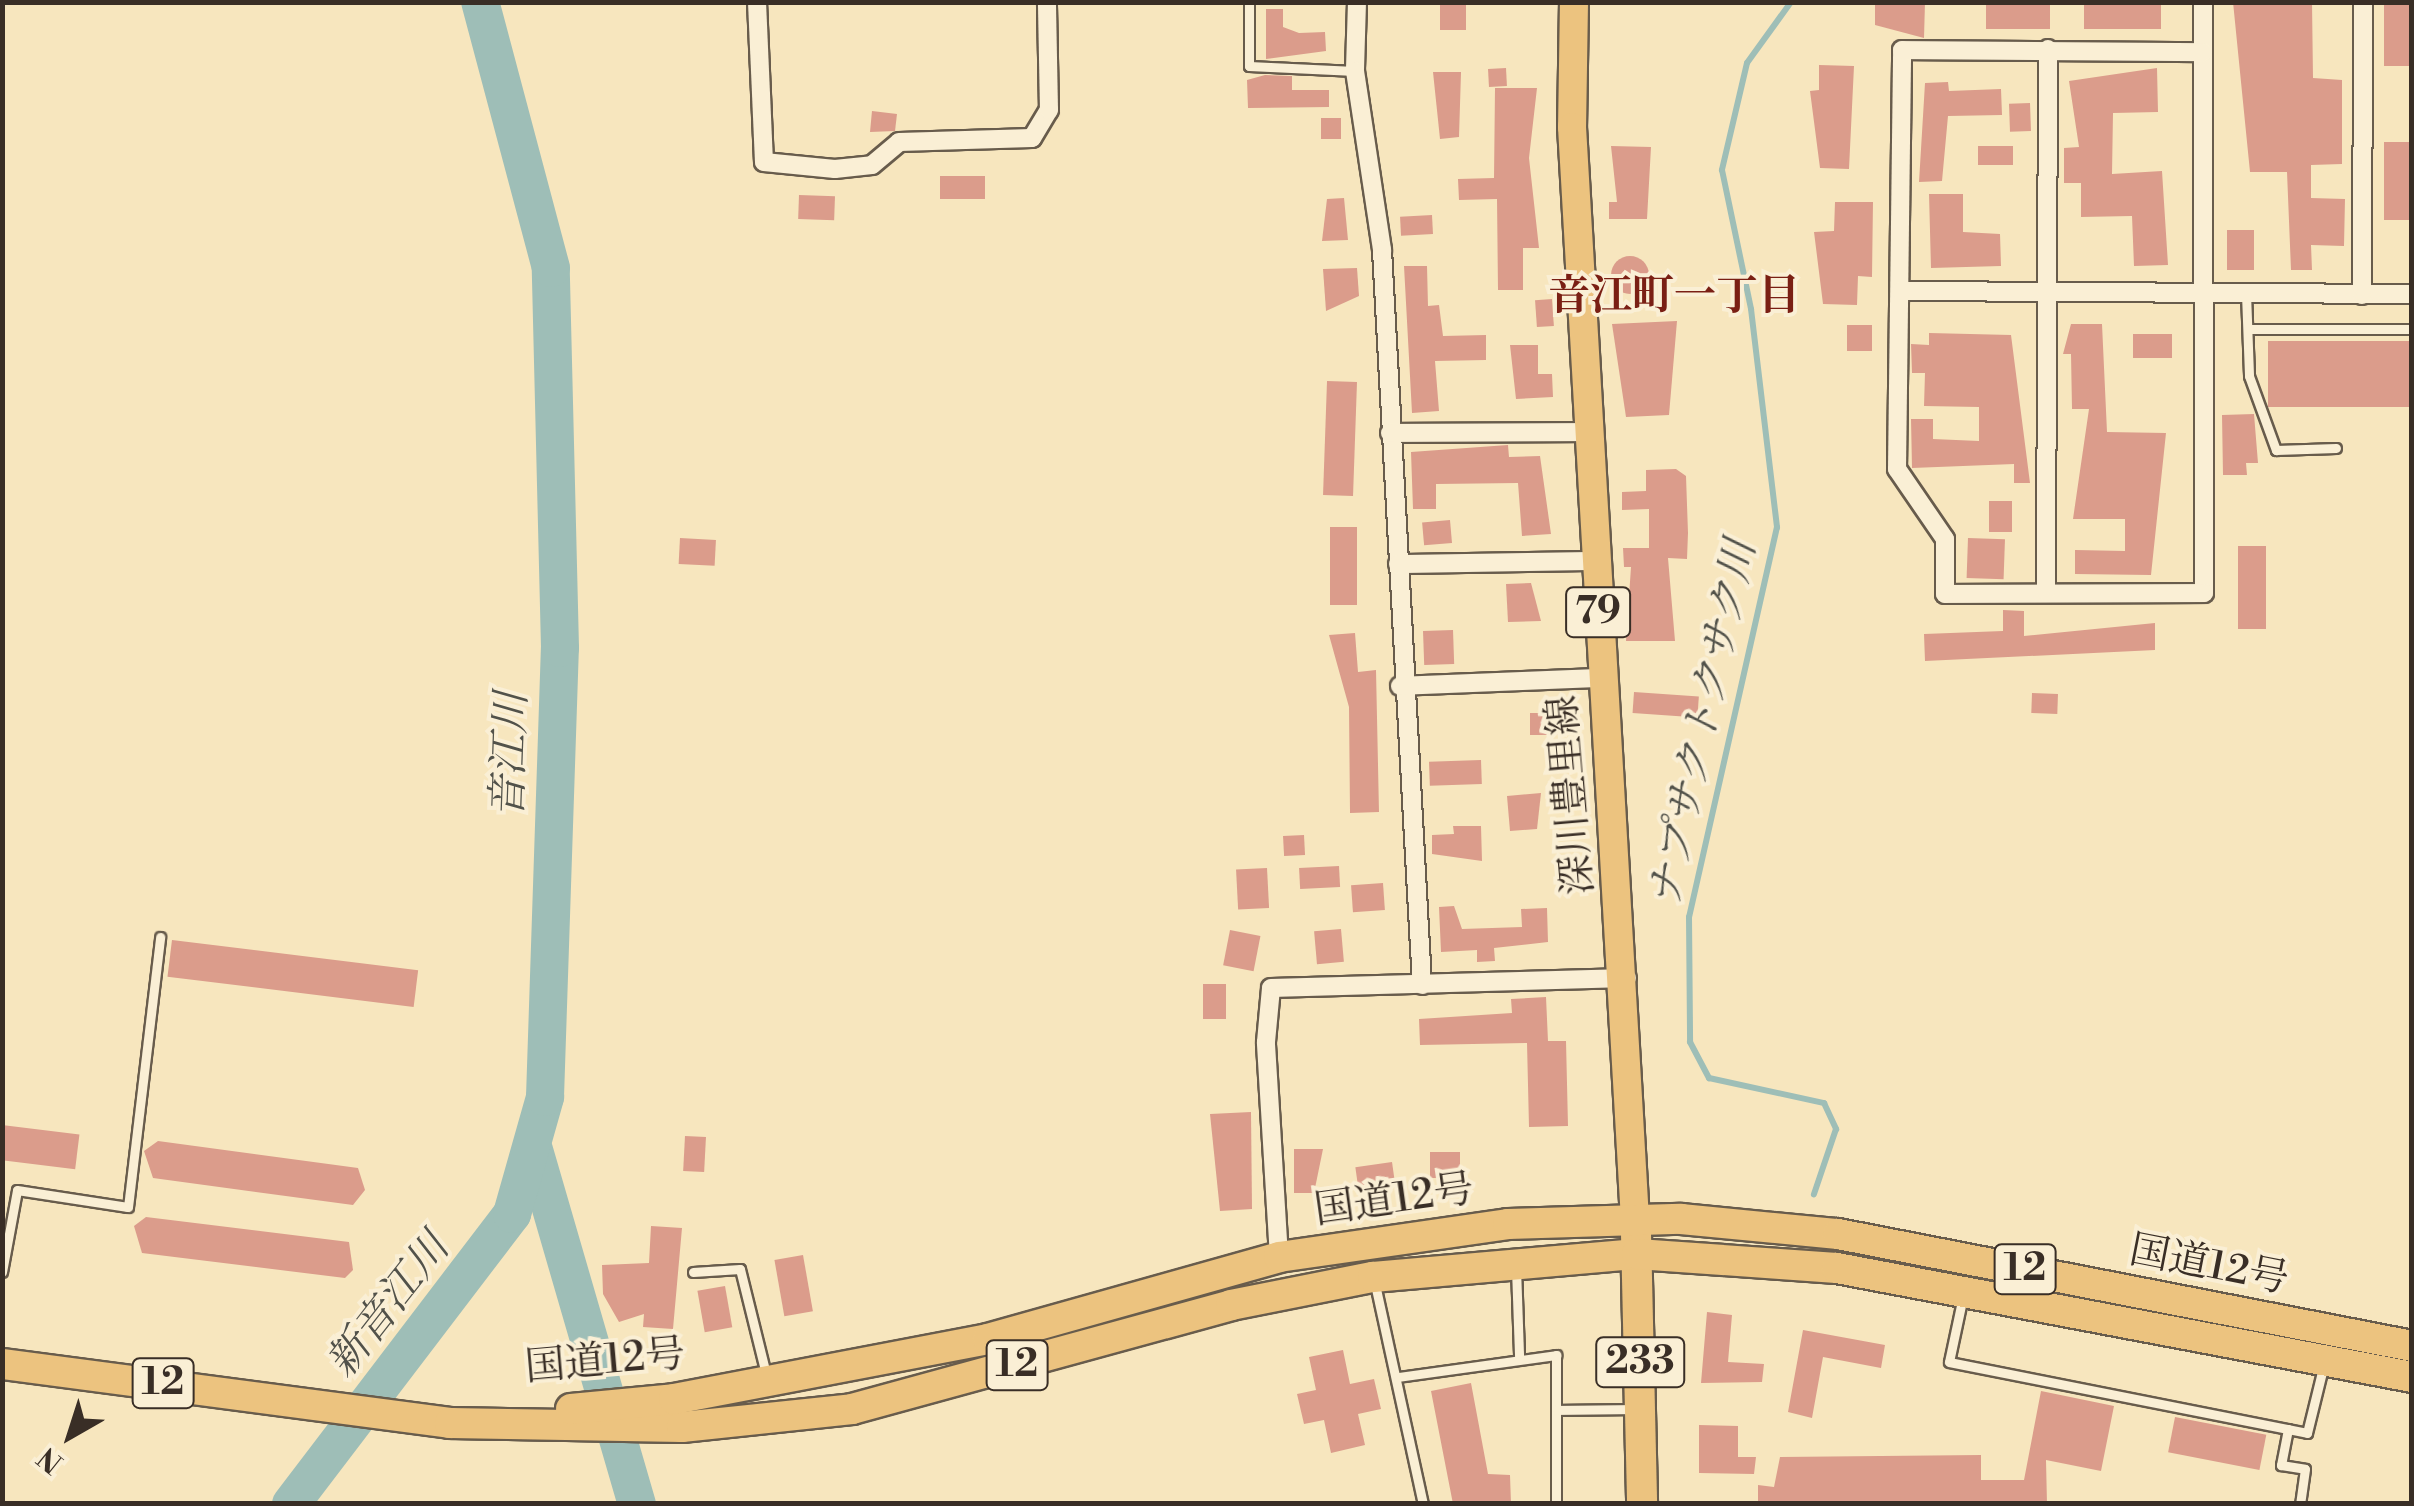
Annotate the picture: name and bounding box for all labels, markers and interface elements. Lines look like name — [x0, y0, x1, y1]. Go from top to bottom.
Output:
district label: 音江町一丁目 — [1548, 272, 1800, 322]
water label: ナプサクトクサク川 — [1640, 534, 1768, 914]
road number: 79 — [1563, 579, 1633, 645]
water label: 音江川 — [484, 691, 538, 819]
street label: 深川豊里線 — [1538, 693, 1604, 897]
street label: 国道12号 — [1311, 1165, 1477, 1235]
water label: 新音江川 — [317, 1224, 461, 1388]
street label: 国道12号 — [2125, 1226, 2293, 1304]
road number: 12 — [1992, 1236, 2058, 1302]
road number: 233 — [1595, 1329, 1685, 1395]
street label: 国道12号 — [523, 1330, 687, 1392]
road number: 12 — [984, 1332, 1050, 1398]
road number: 12 — [130, 1350, 196, 1416]
north arrow — [20, 1386, 120, 1486]
text: N — [31, 1439, 70, 1480]

